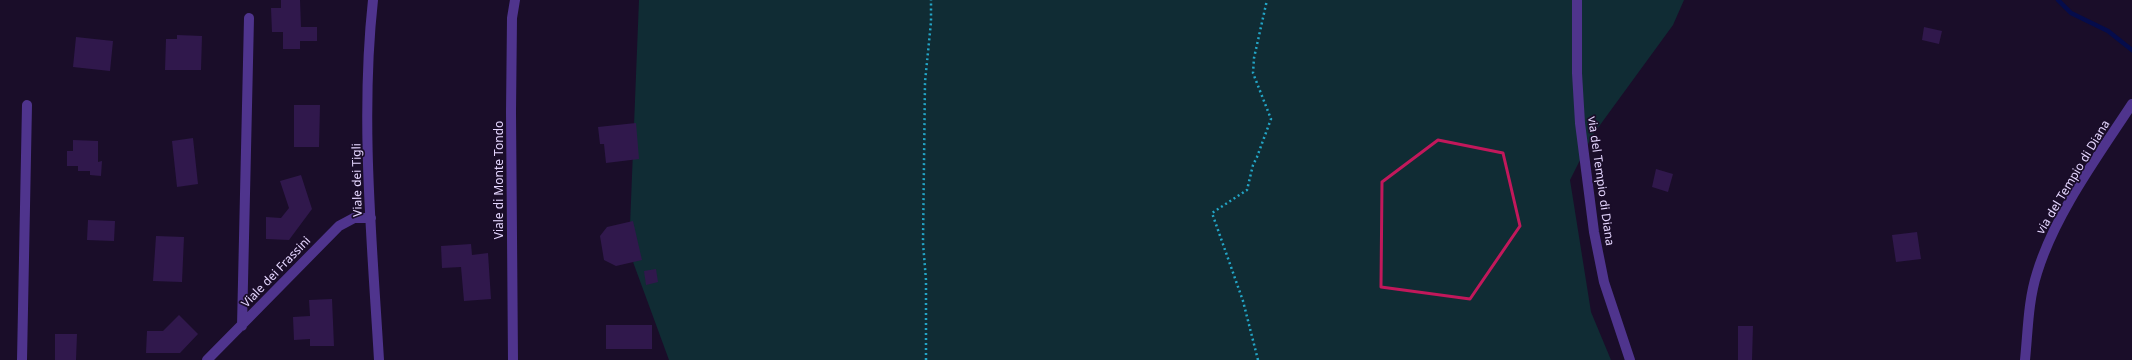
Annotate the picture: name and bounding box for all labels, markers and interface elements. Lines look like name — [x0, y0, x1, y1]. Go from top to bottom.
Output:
street label: via del Tempio di Diana — [1584, 115, 1619, 247]
street label: via del Tempio di Diana — [2032, 116, 2113, 237]
street label: Viale di Monte Tondo — [490, 121, 507, 239]
street label: Viale dei Tigli — [347, 143, 366, 217]
street label: Viale dei Frassini — [237, 232, 314, 311]

